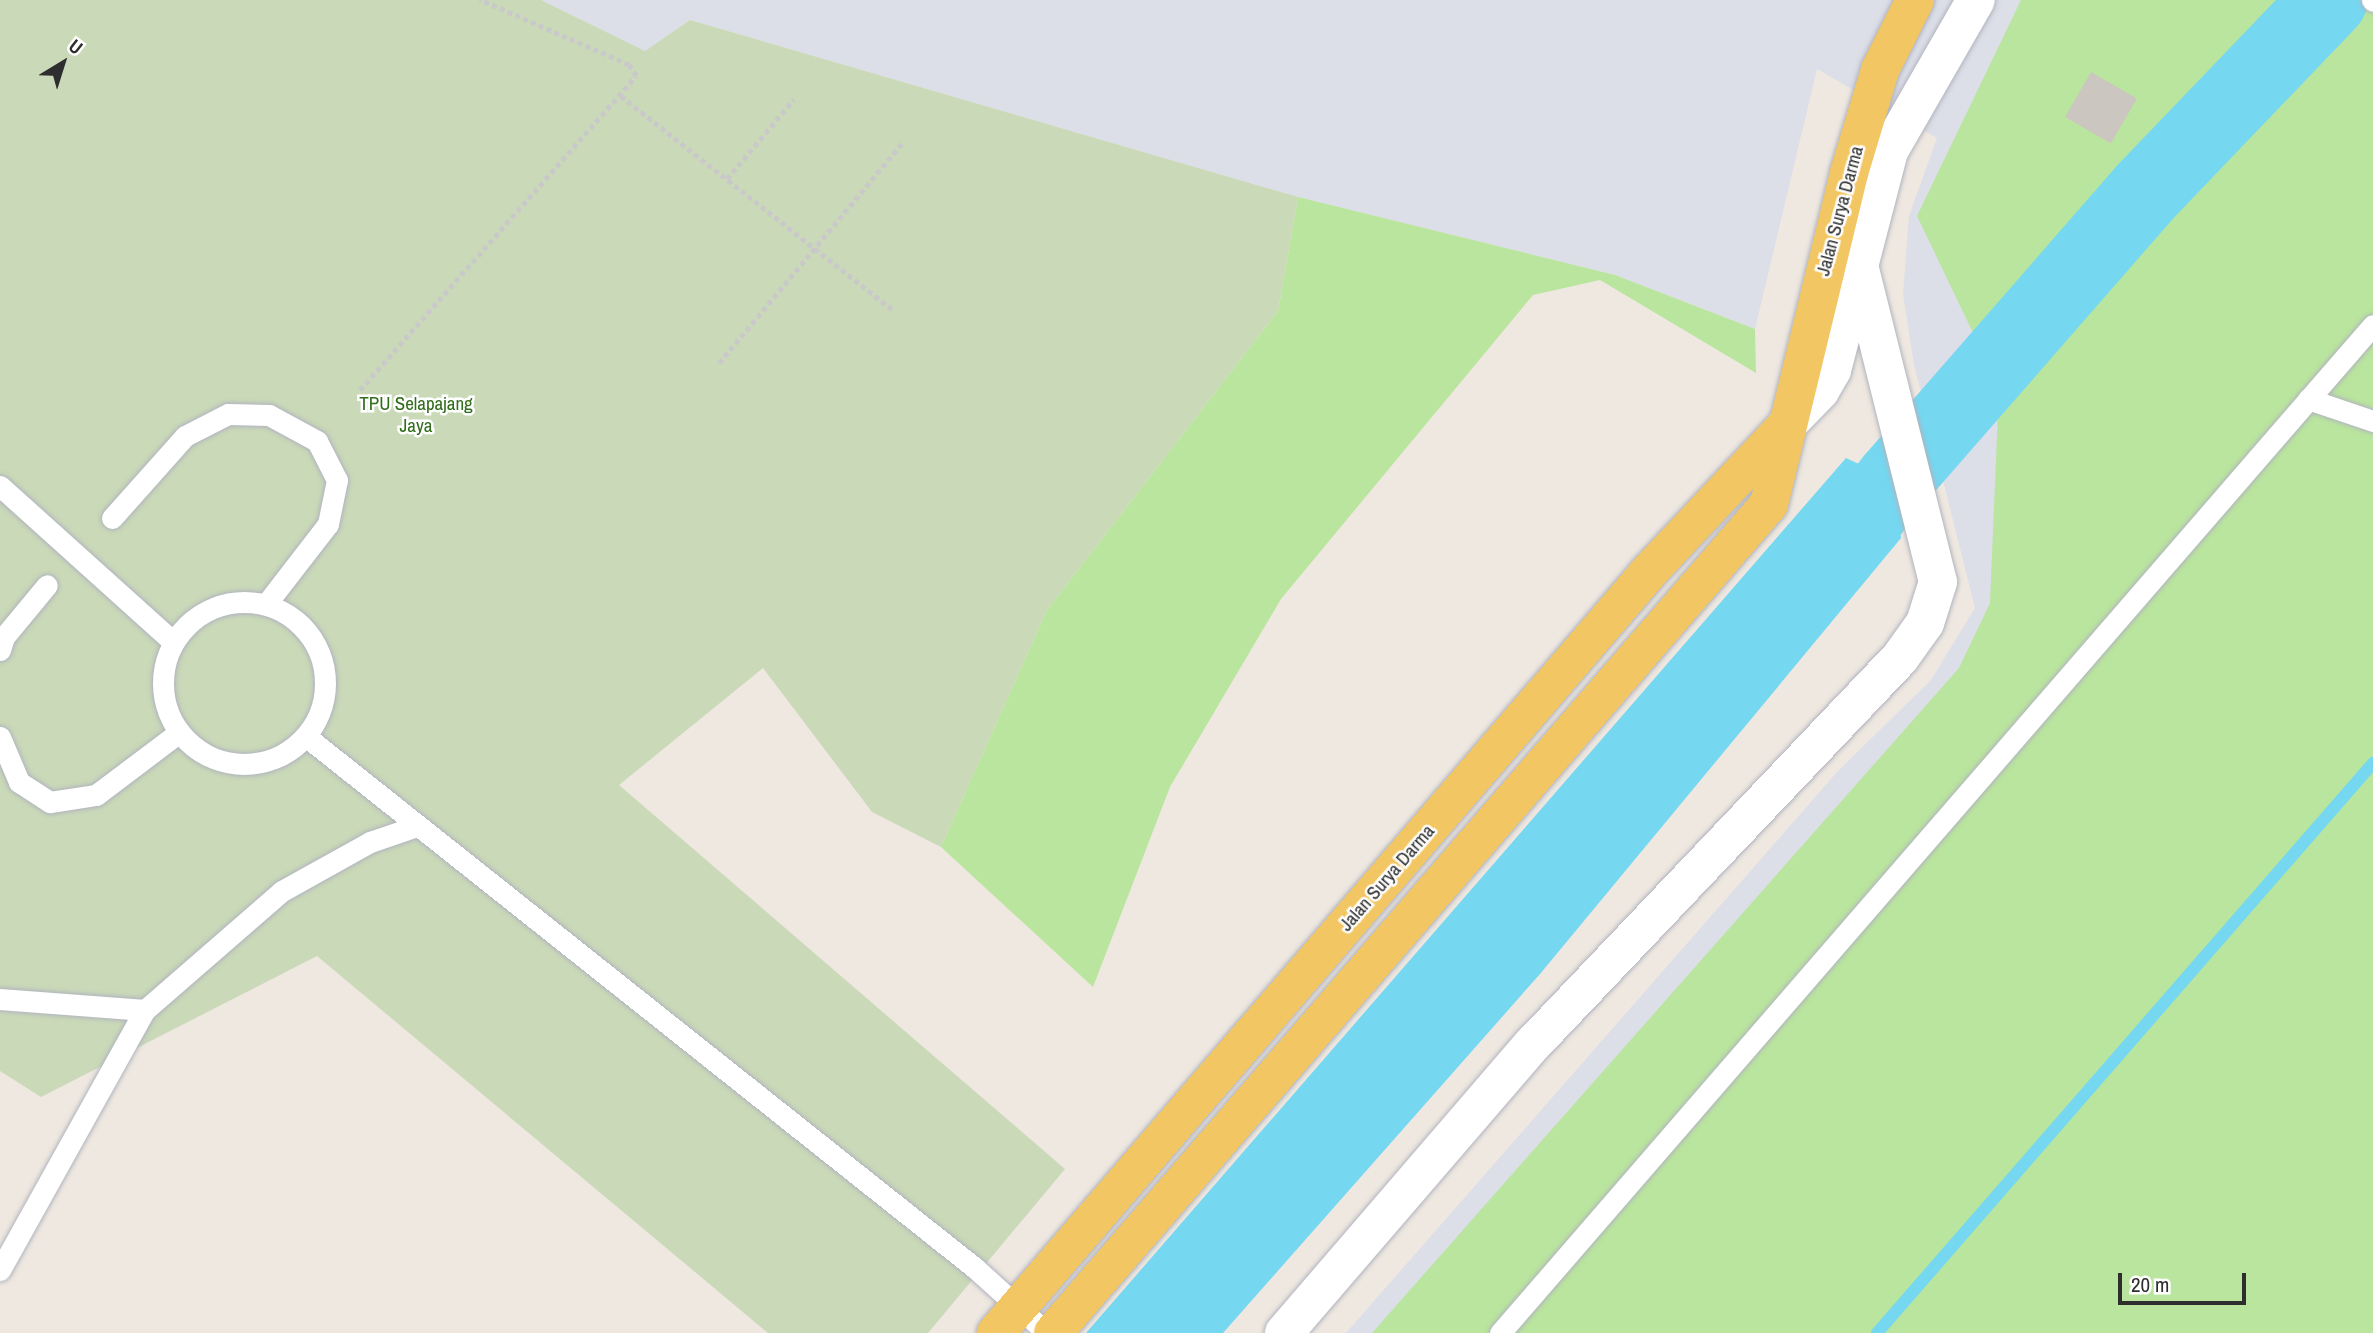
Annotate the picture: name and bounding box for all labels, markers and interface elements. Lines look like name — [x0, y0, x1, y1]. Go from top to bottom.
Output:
north arrow — [28, 28, 98, 98]
text: U — [63, 33, 88, 60]
street label: Jalan Surya Darma — [1812, 144, 1868, 278]
park label: TPU Selapajang Jaya — [359, 393, 473, 437]
street label: Jalan Surya Darma — [1335, 820, 1439, 936]
scale bar — [2121, 1260, 2249, 1304]
text: 20 m — [2131, 1270, 2169, 1299]

